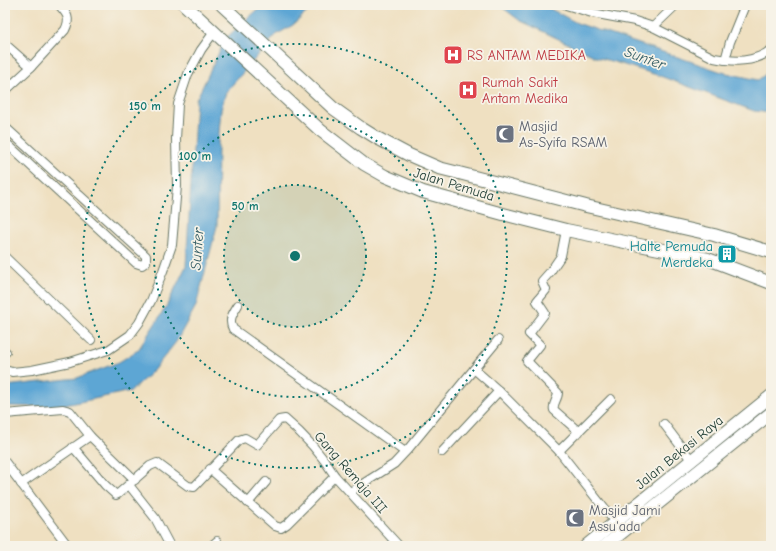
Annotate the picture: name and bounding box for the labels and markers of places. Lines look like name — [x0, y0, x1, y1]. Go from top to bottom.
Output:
hospital icon: RS ANTAM MEDIKA — [442, 44, 464, 66]
place label: RS ANTAM MEDIKA — [467, 47, 586, 64]
place label: Rumah Sakit Antam Medika — [482, 74, 568, 107]
hospital icon: Rumah Sakit Antam Medika — [457, 79, 479, 101]
place label: Masjid As-Syifa RSAM — [519, 118, 608, 151]
mosque icon: Masjid As-Syifa RSAM — [494, 123, 516, 145]
place label: Halte Pemuda Merdeka — [630, 238, 713, 271]
building icon: Halte Pemuda Merdeka — [716, 243, 738, 265]
centre of rings — [288, 249, 302, 263]
place label: Masjid Jami Assu'ada — [589, 502, 661, 535]
mosque icon: Masjid Jami Assu'ada — [564, 507, 586, 529]

